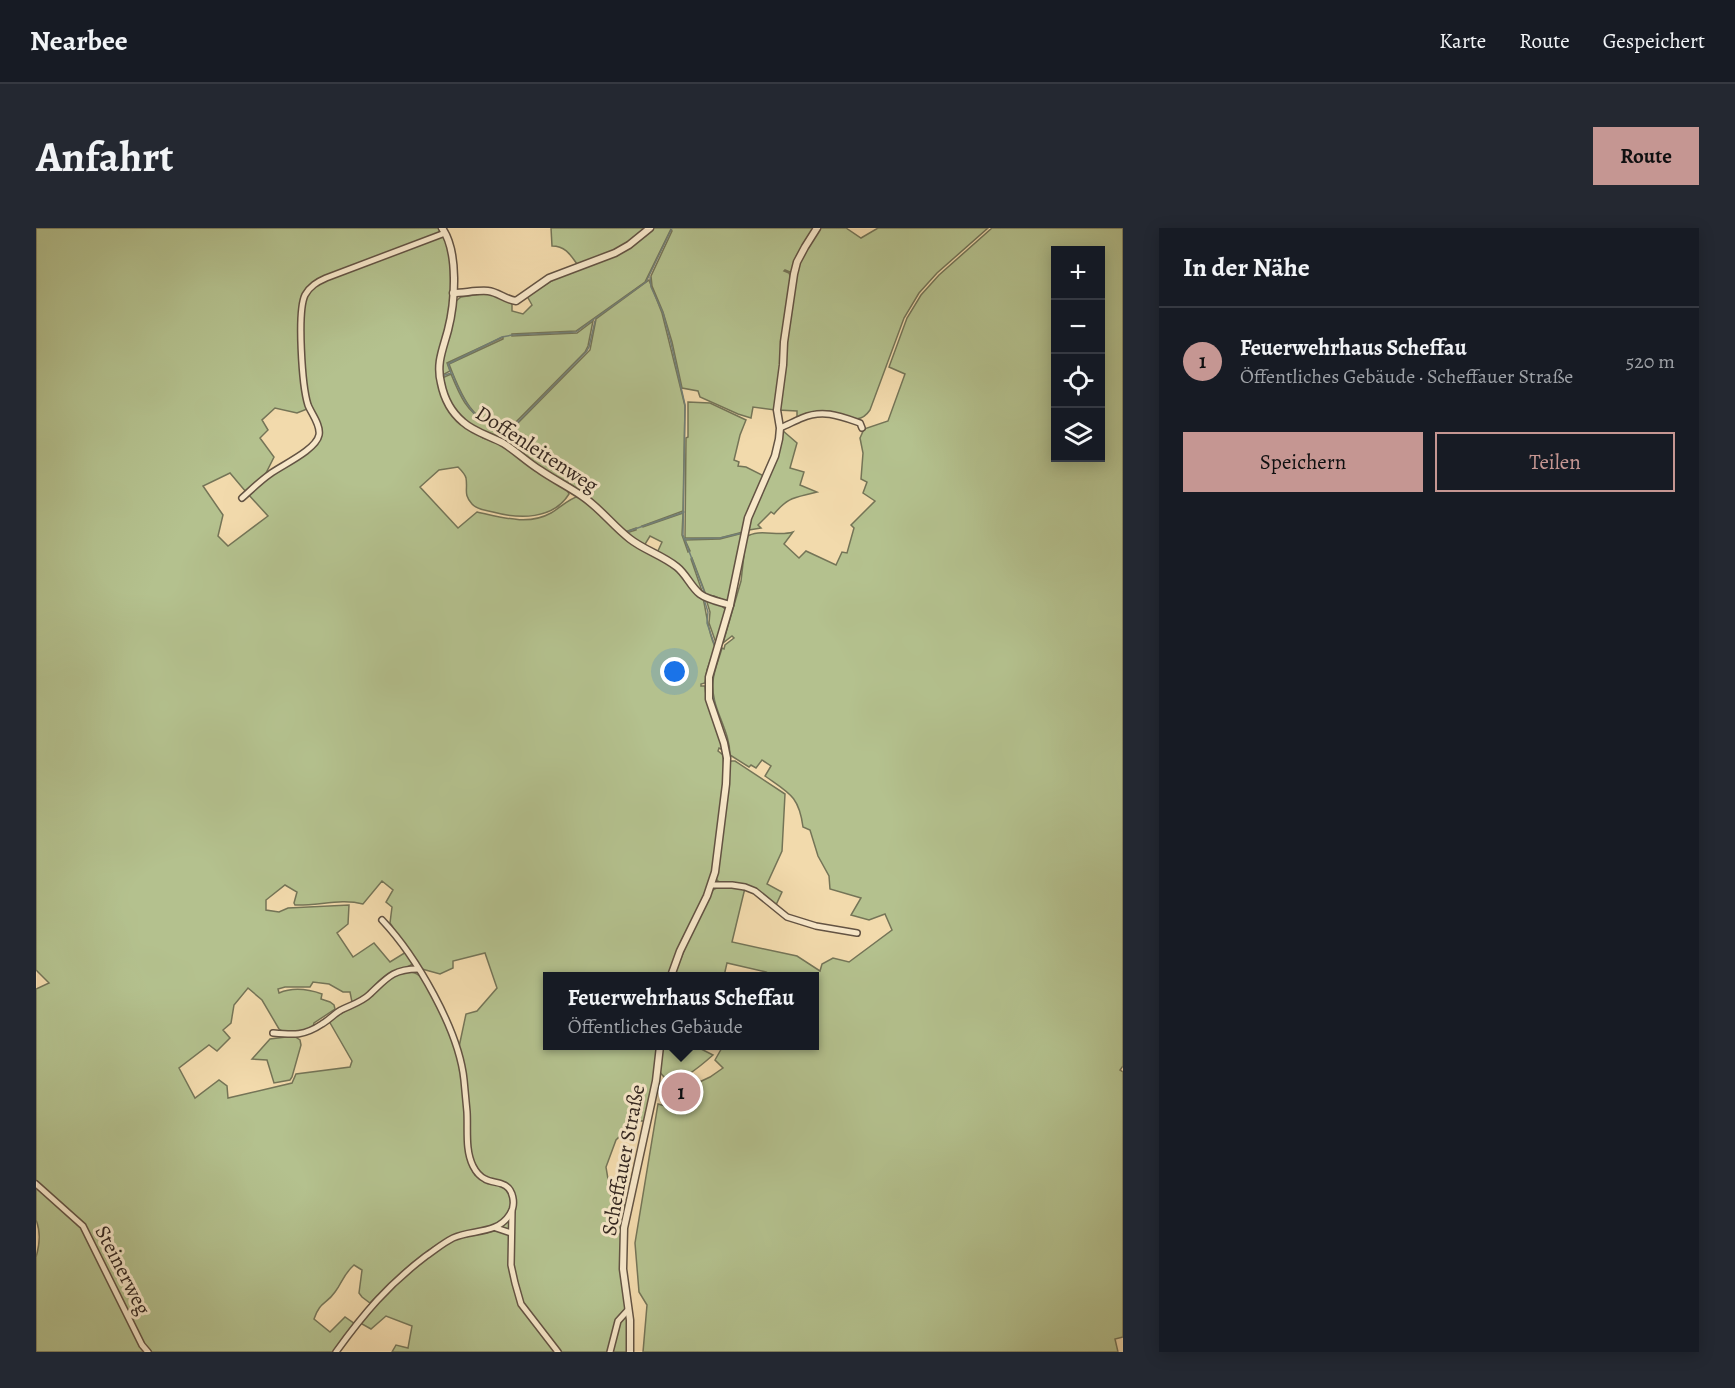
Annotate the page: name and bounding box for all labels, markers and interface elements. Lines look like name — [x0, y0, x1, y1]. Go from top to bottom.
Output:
text: Nearbee — [30, 22, 128, 60]
text: Karte — [1439, 27, 1486, 55]
text: Route — [1519, 27, 1570, 55]
text: Gespeichert — [1603, 27, 1705, 55]
button: Route — [1593, 127, 1699, 185]
text: Anfahrt — [36, 128, 173, 185]
map controls — [1051, 246, 1105, 462]
button: + — [1051, 246, 1105, 300]
text: In der Nähe — [1183, 250, 1310, 285]
button: − — [1051, 300, 1105, 354]
text: Feuerwehrhaus Scheffau — [1240, 333, 1467, 363]
text: 1 — [1199, 348, 1206, 375]
text: 520 m — [1626, 348, 1675, 375]
button: locate — [1051, 354, 1105, 408]
text: Öffentliches Gebäude · Scheffauer Straße — [1240, 363, 1573, 390]
street label: Doffenleitenweg — [470, 399, 604, 499]
button: layers — [1051, 408, 1105, 462]
button: Speichern — [1183, 432, 1423, 492]
button: Teilen — [1435, 432, 1675, 492]
your location — [660, 657, 689, 686]
popup — [543, 972, 819, 1050]
text: Feuerwehrhaus Scheffau — [568, 983, 794, 1013]
text: Öffentliches Gebäude — [568, 1013, 743, 1040]
pin: 1 — [662, 1070, 700, 1114]
street label: Scheffauer Straße — [595, 1082, 651, 1238]
street label: Steinerweg — [89, 1220, 158, 1320]

